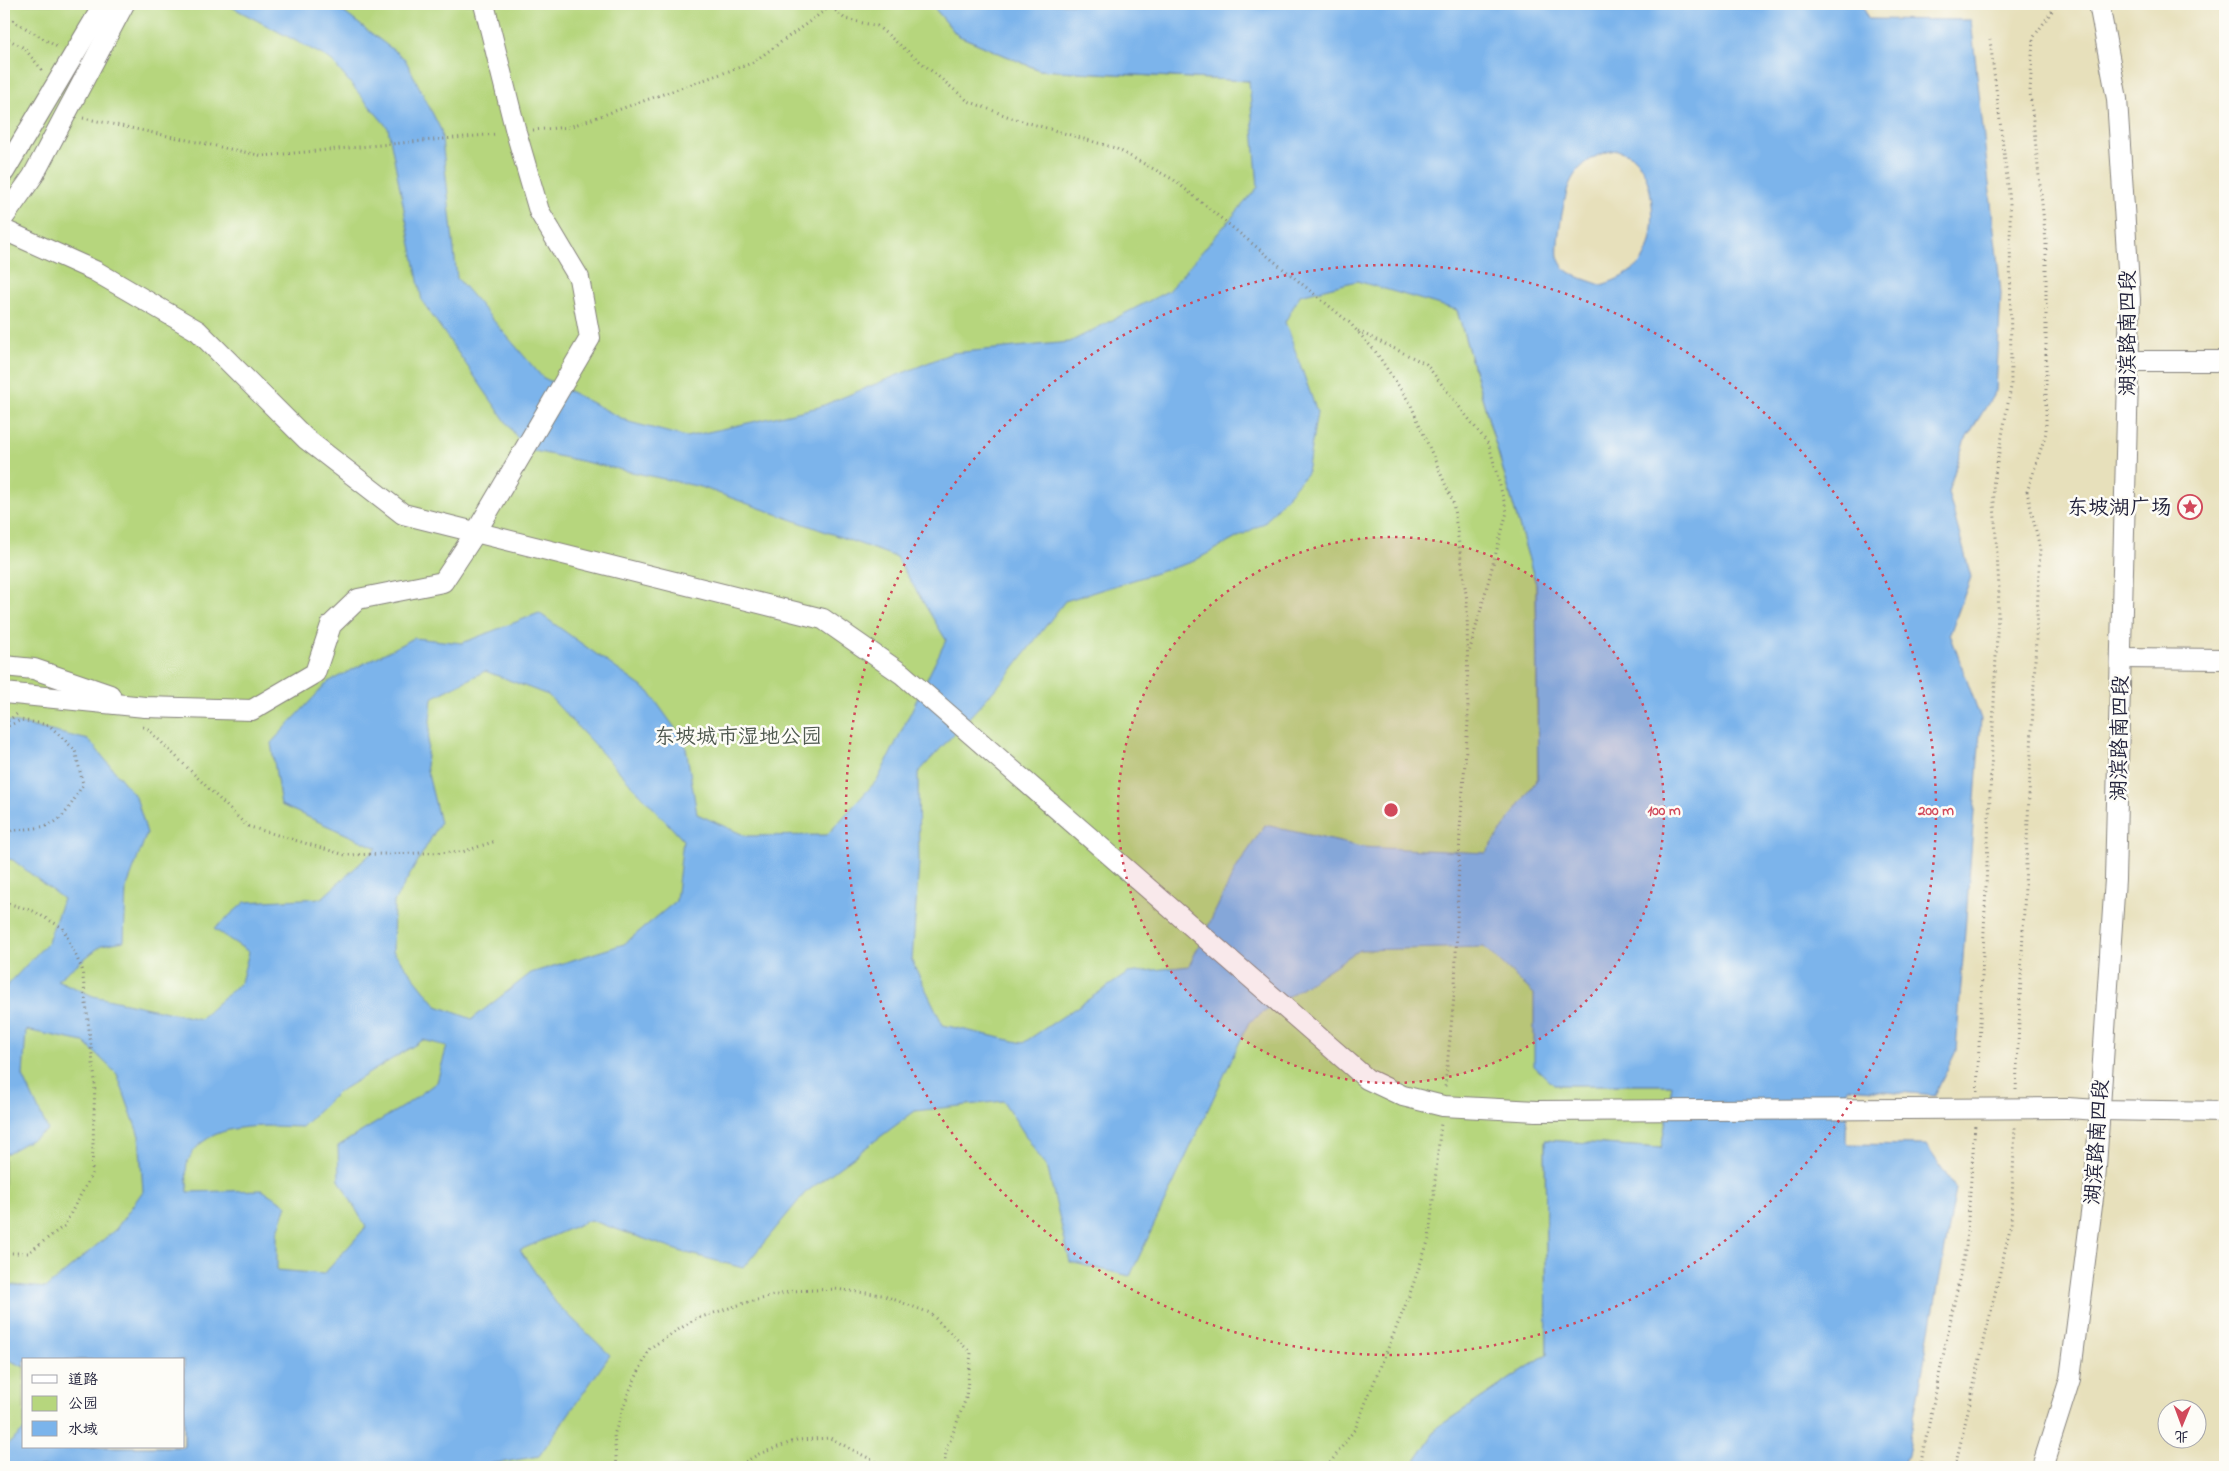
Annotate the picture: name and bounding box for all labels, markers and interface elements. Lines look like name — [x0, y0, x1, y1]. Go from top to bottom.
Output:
street label: 湖滨路南四段 — [2114, 270, 2144, 396]
place label: 东坡湖广场 — [2067, 494, 2172, 524]
place icon: 东坡湖广场 — [2177, 494, 2203, 520]
street label: 湖滨路南四段 — [2105, 675, 2137, 801]
park label: 东坡城市湿地公园 — [654, 723, 822, 753]
text: 100 m — [1647, 800, 1681, 822]
text: 200 m — [1917, 800, 1954, 822]
centre of rings — [1382, 801, 1400, 819]
street label: 湖滨路南四段 — [2079, 1078, 2117, 1206]
legend — [22, 1358, 185, 1448]
text: 道路 — [68, 1369, 98, 1391]
text: 公园 — [68, 1393, 98, 1415]
north arrow — [2156, 1398, 2206, 1448]
text: 水域 — [68, 1419, 98, 1441]
text: 北 — [2175, 1425, 2189, 1446]

